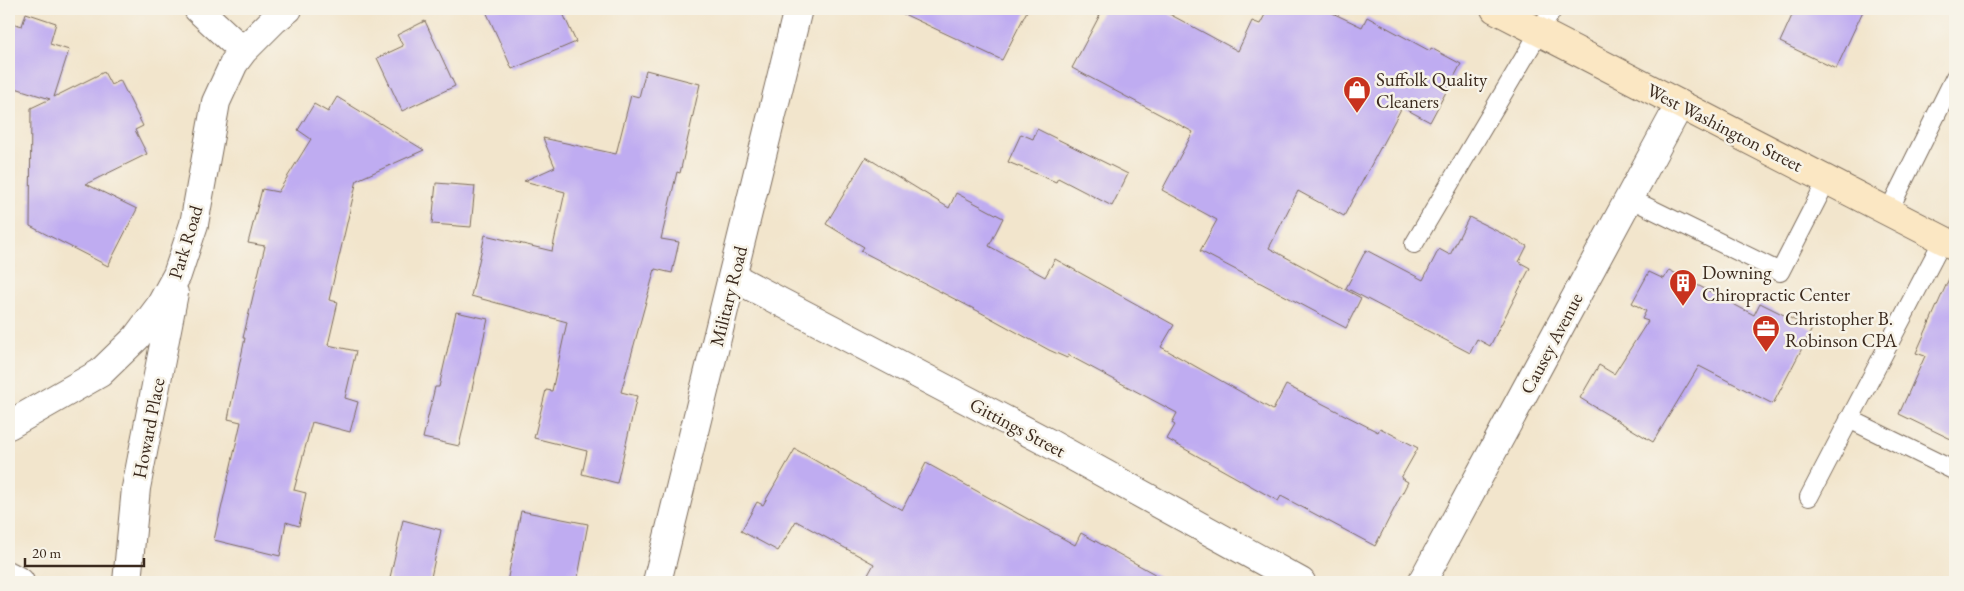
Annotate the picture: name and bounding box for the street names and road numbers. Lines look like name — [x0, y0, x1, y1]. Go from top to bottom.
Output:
street label: West Washington Street — [1643, 77, 1807, 178]
street label: Park Road — [162, 202, 209, 282]
street label: Military Road — [704, 243, 753, 349]
street label: Causey Avenue — [1514, 288, 1589, 398]
street label: Howard Place — [126, 376, 170, 481]
street label: Gittings Street — [966, 392, 1070, 463]

